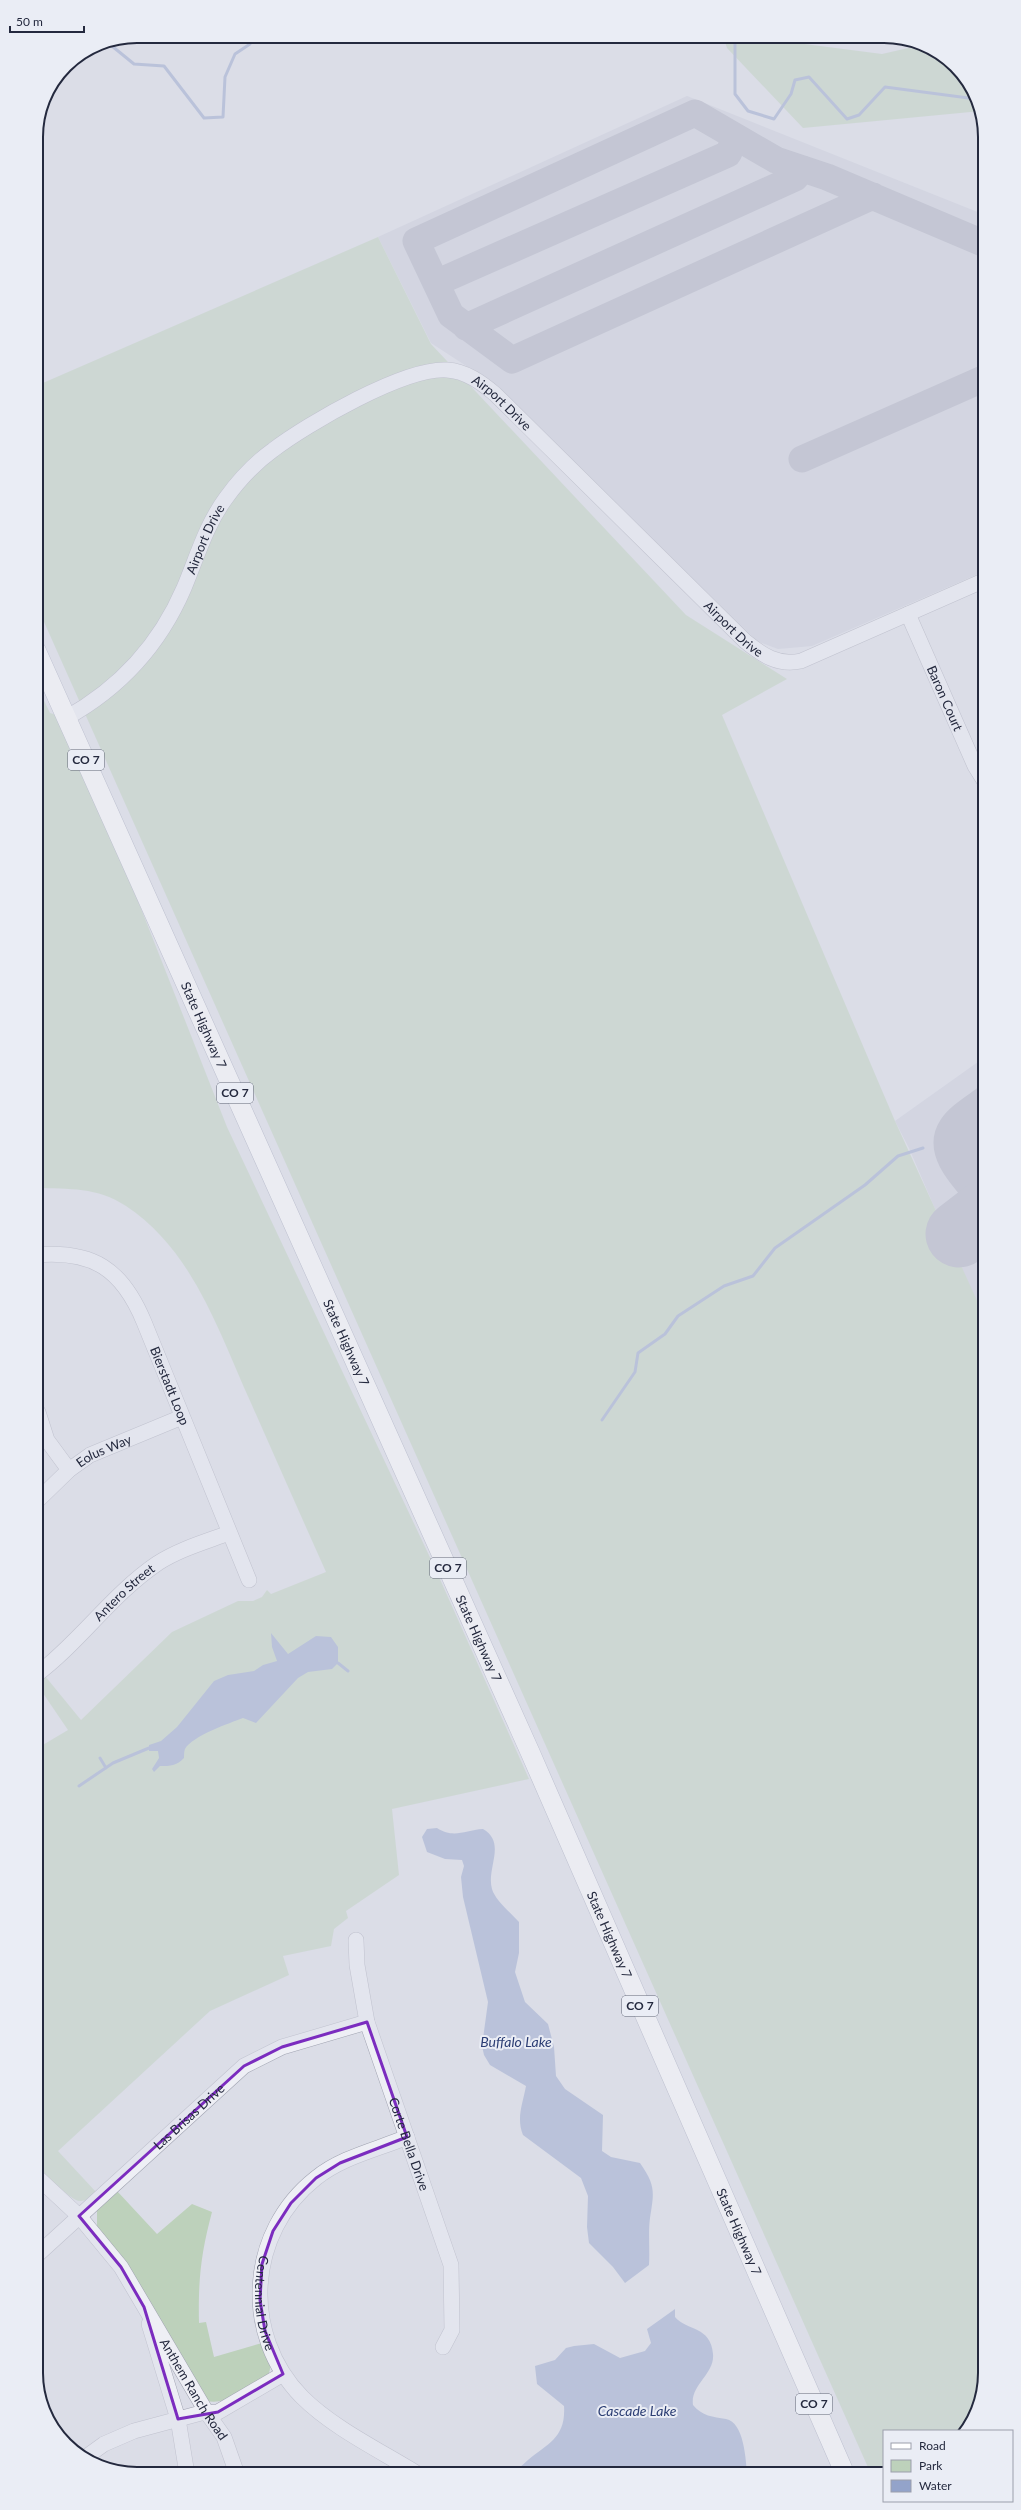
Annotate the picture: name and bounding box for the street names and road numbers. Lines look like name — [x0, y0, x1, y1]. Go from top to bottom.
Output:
street label: Airport Drive — [469, 371, 535, 434]
street label: Airport Drive — [182, 501, 228, 576]
street label: Airport Drive — [701, 597, 766, 660]
street label: Baron Court — [924, 663, 967, 734]
road number: CO 7 — [68, 750, 104, 770]
street label: State Highway 7 — [178, 979, 231, 1071]
road number: CO 7 — [217, 1083, 253, 1103]
street label: State Highway 7 — [320, 1297, 373, 1389]
street label: Bierstadt Loop — [147, 1344, 193, 1427]
street label: Eolus Way — [73, 1431, 134, 1471]
road number: CO 7 — [430, 1558, 466, 1578]
street label: Antero Street — [90, 1560, 158, 1624]
street label: State Highway 7 — [453, 1592, 506, 1685]
street label: State Highway 7 — [584, 1889, 636, 1981]
road number: CO 7 — [622, 1996, 658, 2016]
street label: Las Brisas Drive — [150, 2080, 228, 2153]
street label: Corte Bella Drive — [386, 2095, 433, 2193]
street label: State Highway 7 — [713, 2186, 765, 2278]
street label: Centennial Drive — [252, 2254, 278, 2353]
street label: Anthem Ranch Road — [157, 2335, 231, 2443]
road number: CO 7 — [796, 2394, 832, 2414]

